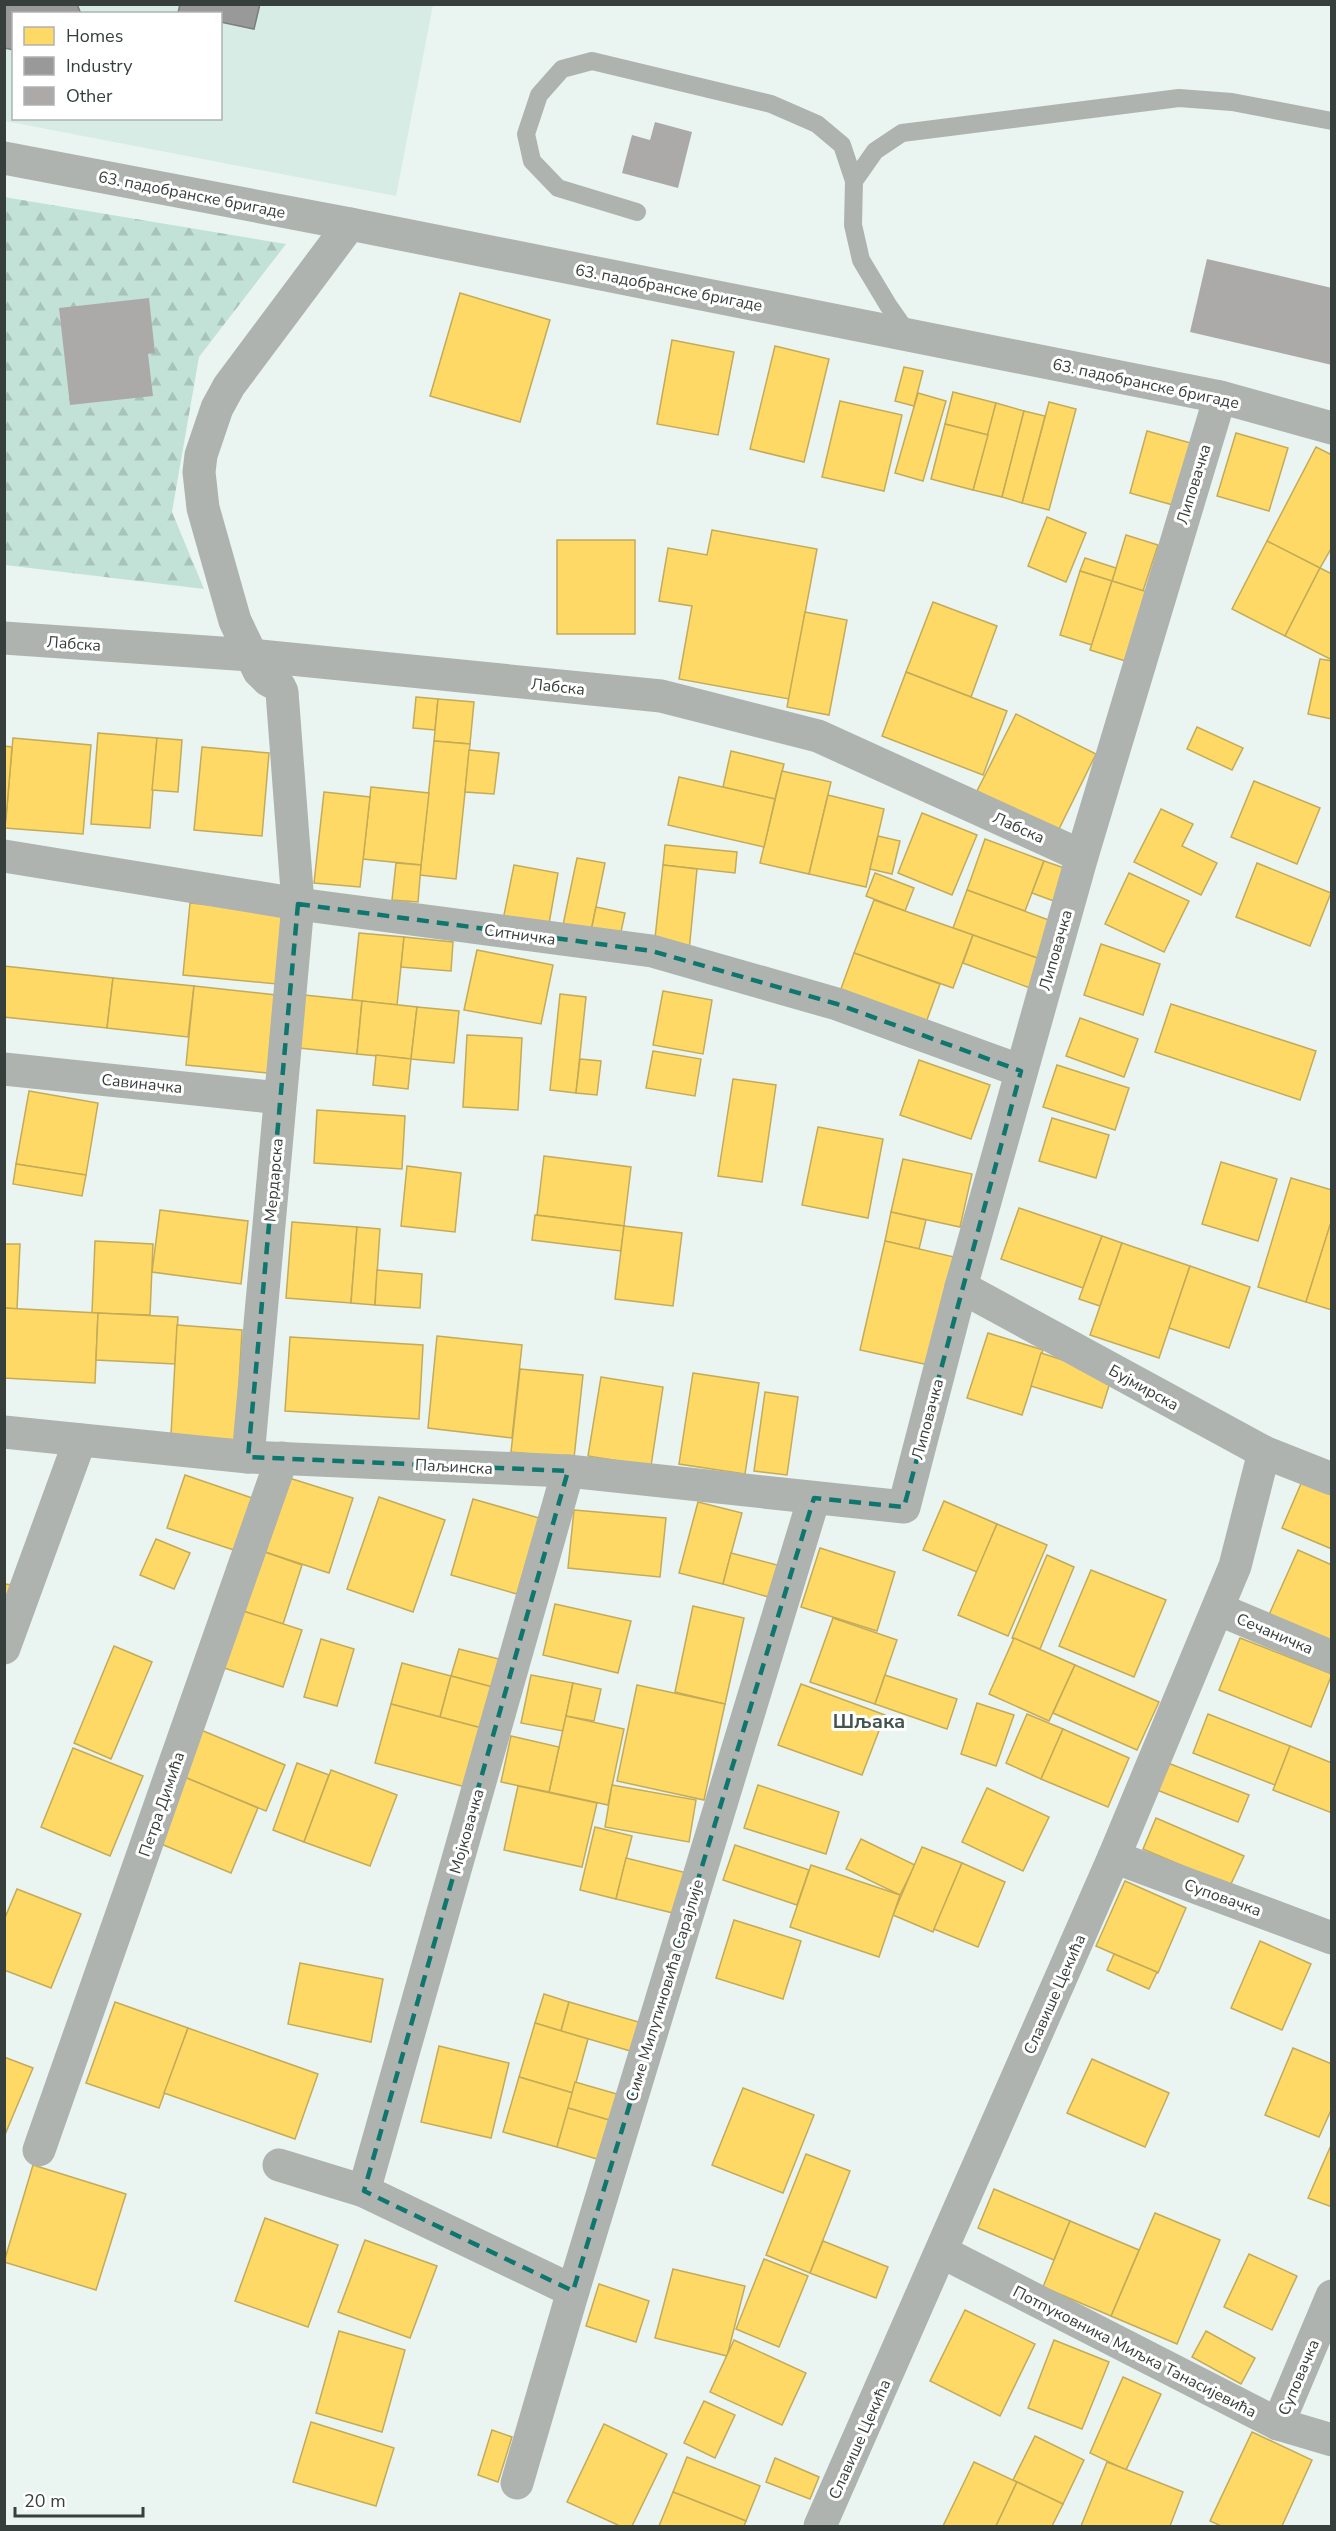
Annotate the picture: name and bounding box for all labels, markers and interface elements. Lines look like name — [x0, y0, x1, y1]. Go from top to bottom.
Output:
legend — [12, 12, 222, 120]
text: Homes — [66, 24, 123, 48]
text: Industry — [66, 54, 133, 78]
text: Other — [66, 84, 113, 108]
street label: 63. падобранске бригаде — [96, 166, 287, 224]
street label: 63. падобранске бригаде — [573, 259, 764, 317]
street label: 63. падобранске бригаде — [1050, 353, 1241, 415]
street label: Липовачка — [1171, 441, 1217, 527]
street label: Лабска — [46, 631, 102, 657]
street label: Лабска — [530, 673, 586, 701]
street label: Лабска — [989, 807, 1048, 849]
street label: Липовачка — [1034, 907, 1078, 993]
street label: Ситничка — [483, 919, 557, 951]
street label: Савиначка — [100, 1069, 183, 1099]
street label: Мердарска — [259, 1137, 289, 1223]
street label: Бујмирска — [1105, 1360, 1182, 1416]
street label: Липовачка — [907, 1376, 949, 1462]
street label: Паљинска — [414, 1454, 493, 1480]
street label: Сечаничка — [1233, 1608, 1316, 1660]
district label: Шљака — [833, 1708, 905, 1735]
street label: Петра Димића — [134, 1749, 190, 1860]
street label: Мојковачка — [444, 1786, 490, 1876]
street label: Суповачка — [1181, 1874, 1264, 1922]
street label: Симе Милутиновића Сарајлије — [621, 1876, 709, 2104]
street label: Славише Цекића — [1019, 1931, 1091, 2058]
street label: Потпуковника Миљка Танасијевића — [1009, 2281, 1260, 2423]
street label: Суповачка — [1273, 2336, 1325, 2419]
street label: Славише Цекића — [824, 2376, 896, 2503]
scale bar — [15, 2480, 142, 2518]
text: 20 m — [24, 2489, 66, 2513]

